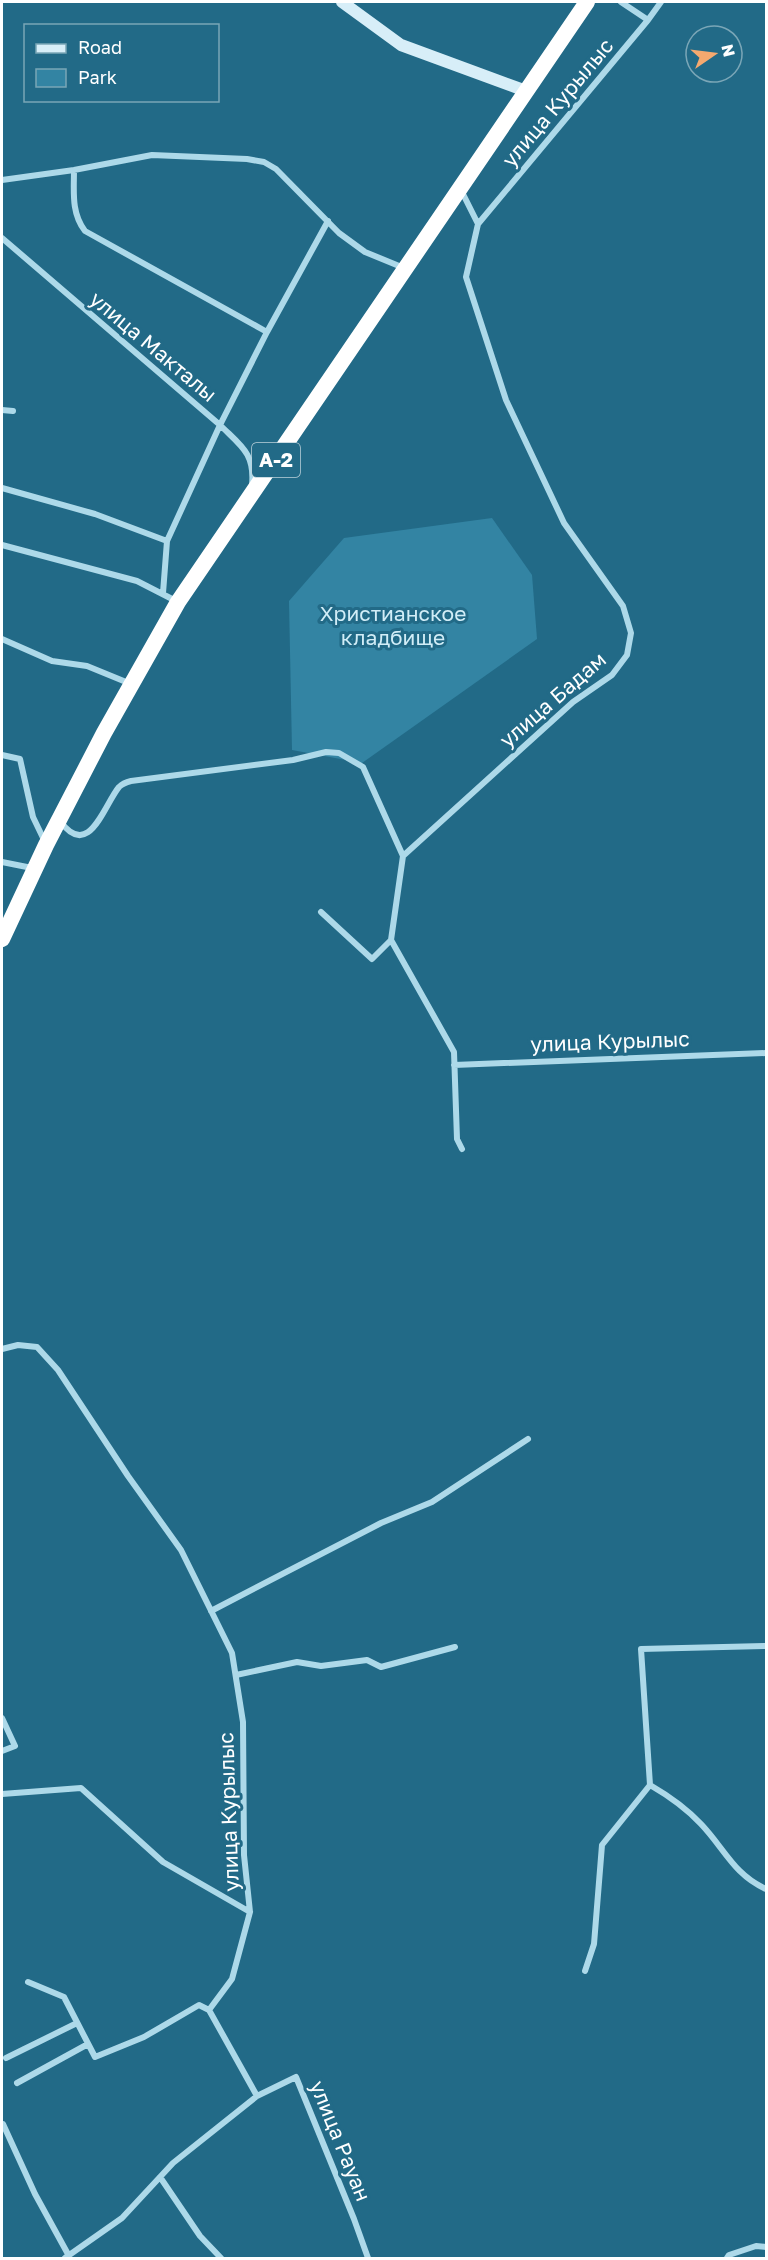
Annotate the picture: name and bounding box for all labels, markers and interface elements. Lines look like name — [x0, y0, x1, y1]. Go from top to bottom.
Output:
legend — [24, 24, 219, 102]
north arrow — [684, 24, 744, 84]
street label: улица Курылыс — [496, 33, 619, 172]
text: Road — [78, 36, 122, 58]
text: N — [717, 42, 740, 59]
text: Park — [78, 66, 117, 88]
street label: улица Макталы — [85, 285, 223, 407]
road number: A-2 — [252, 443, 300, 477]
park label: Христианское кладбище — [320, 600, 466, 650]
street label: улица Бадам — [494, 646, 611, 753]
street label: улица Курылыс — [530, 1025, 690, 1057]
street label: улица Курылыс — [212, 1732, 244, 1892]
street label: улица Рауан — [305, 2077, 377, 2205]

